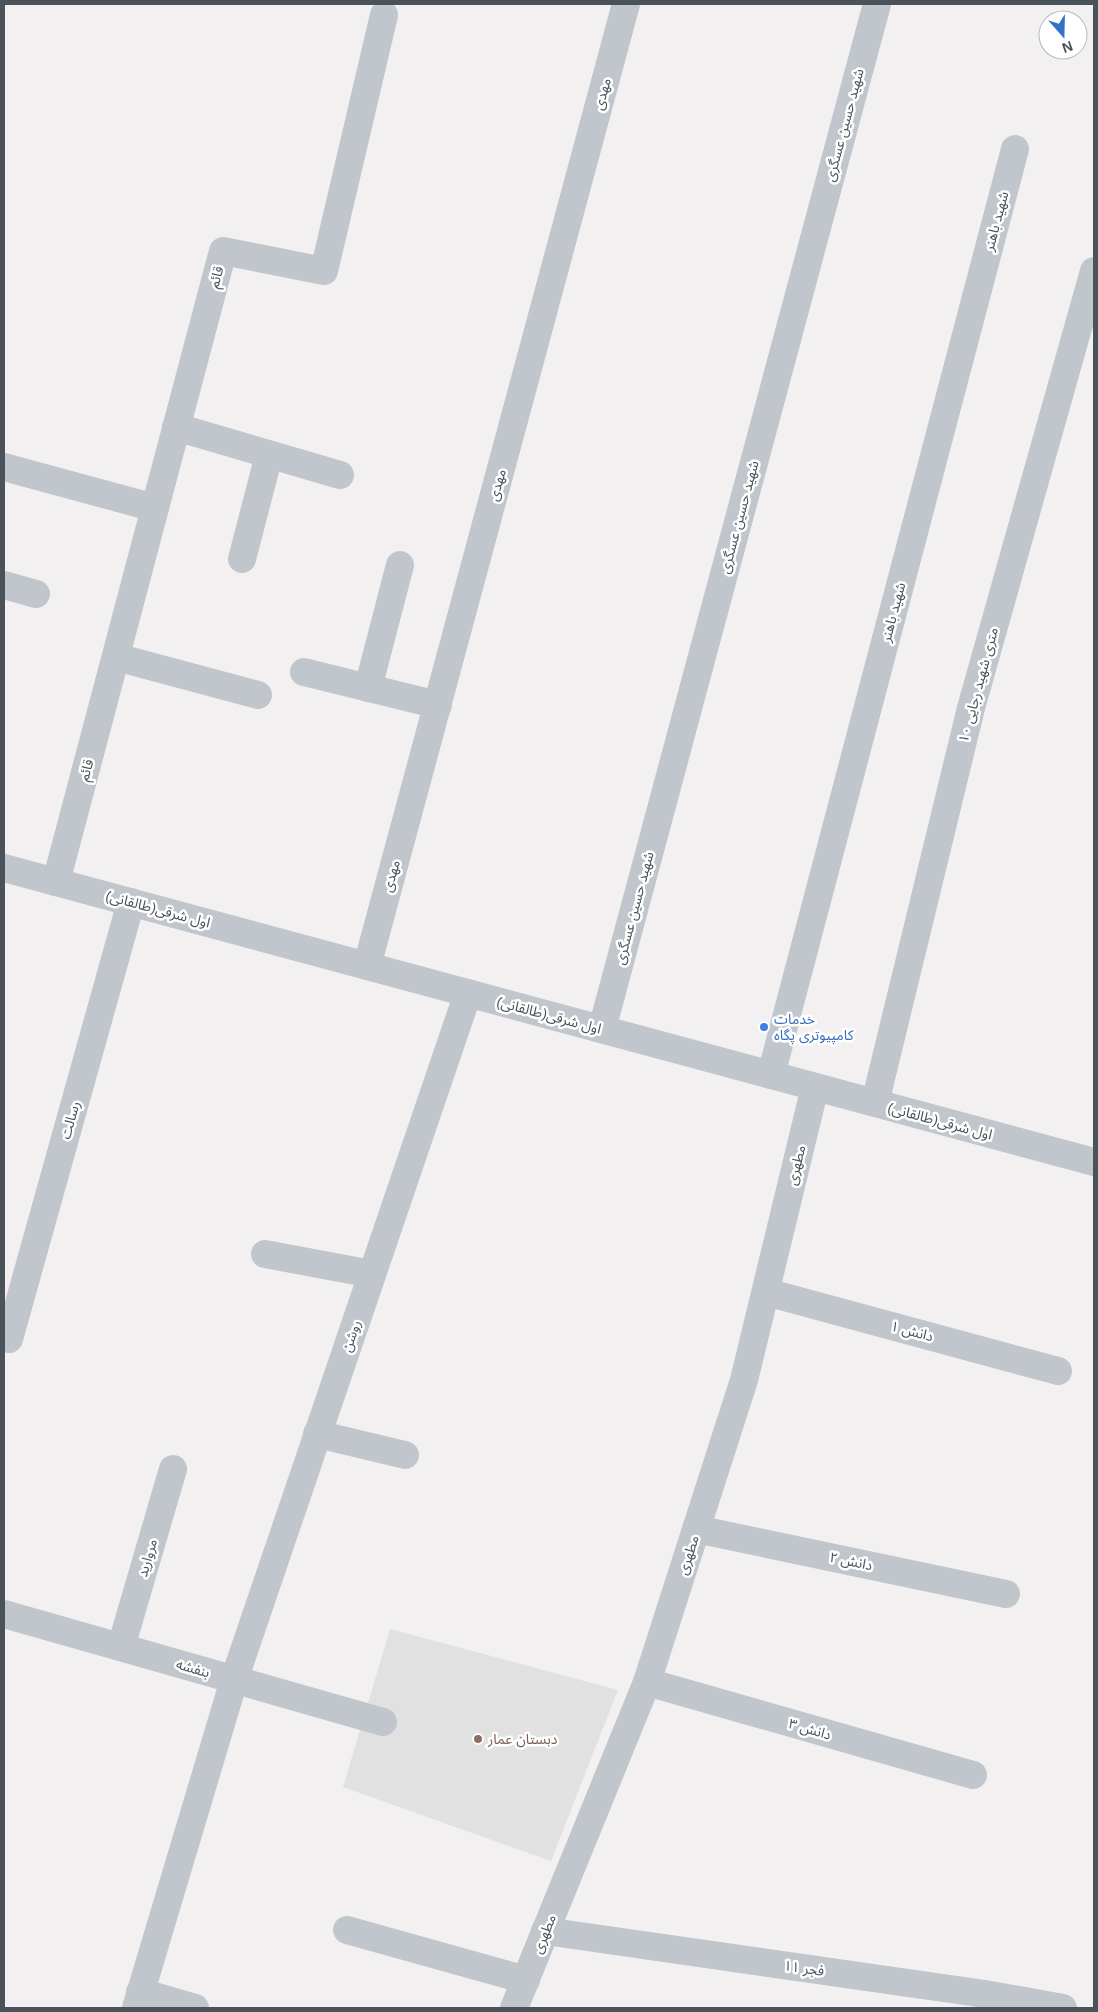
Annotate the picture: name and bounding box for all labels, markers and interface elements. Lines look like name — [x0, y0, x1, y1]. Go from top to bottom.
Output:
north arrow — [1038, 10, 1088, 60]
text: N — [1060, 38, 1075, 56]
street label: شهید حسین عسگری — [821, 67, 868, 184]
street label: مهدی — [590, 76, 615, 112]
street label: شهید باهنر — [980, 190, 1013, 254]
street label: قائم — [205, 264, 229, 290]
street label: شهید حسین عسگری — [716, 459, 763, 576]
street label: مهدی — [485, 467, 510, 503]
street label: شهید باهنر — [877, 581, 910, 645]
street label: ۱۰ متری شهید رجایی — [955, 626, 1002, 745]
street label: قائم — [75, 757, 99, 783]
street label: شهید حسین عسگری — [611, 850, 658, 967]
street label: مهدی — [379, 858, 404, 894]
street label: اول شرقی(طالقانی) — [104, 887, 212, 932]
street label: اول شرقی(طالقانی) — [495, 993, 603, 1038]
place label: خدمات کامپیوتری پگاه — [774, 1011, 854, 1045]
marker: خدمات کامپیوتری پگاه — [758, 1021, 770, 1033]
street label: رسالت — [57, 1099, 84, 1141]
street label: اول شرقی(طالقانی) — [886, 1099, 994, 1144]
street label: مطهری — [783, 1143, 810, 1187]
street label: روشن — [338, 1318, 365, 1354]
street label: دانش ۱ — [889, 1318, 935, 1345]
street label: مطهری — [674, 1533, 703, 1577]
street label: مروارید — [134, 1537, 161, 1579]
street label: دانش ۲ — [828, 1549, 874, 1574]
street label: بنفشه — [174, 1656, 212, 1681]
street label: دانش ۳ — [787, 1715, 833, 1744]
place label: دبستان عمار — [487, 1731, 558, 1748]
marker: دبستان عمار — [472, 1733, 484, 1745]
street label: مطهری — [529, 1912, 560, 1956]
street label: فجر ۱۱ — [783, 1957, 825, 1980]

